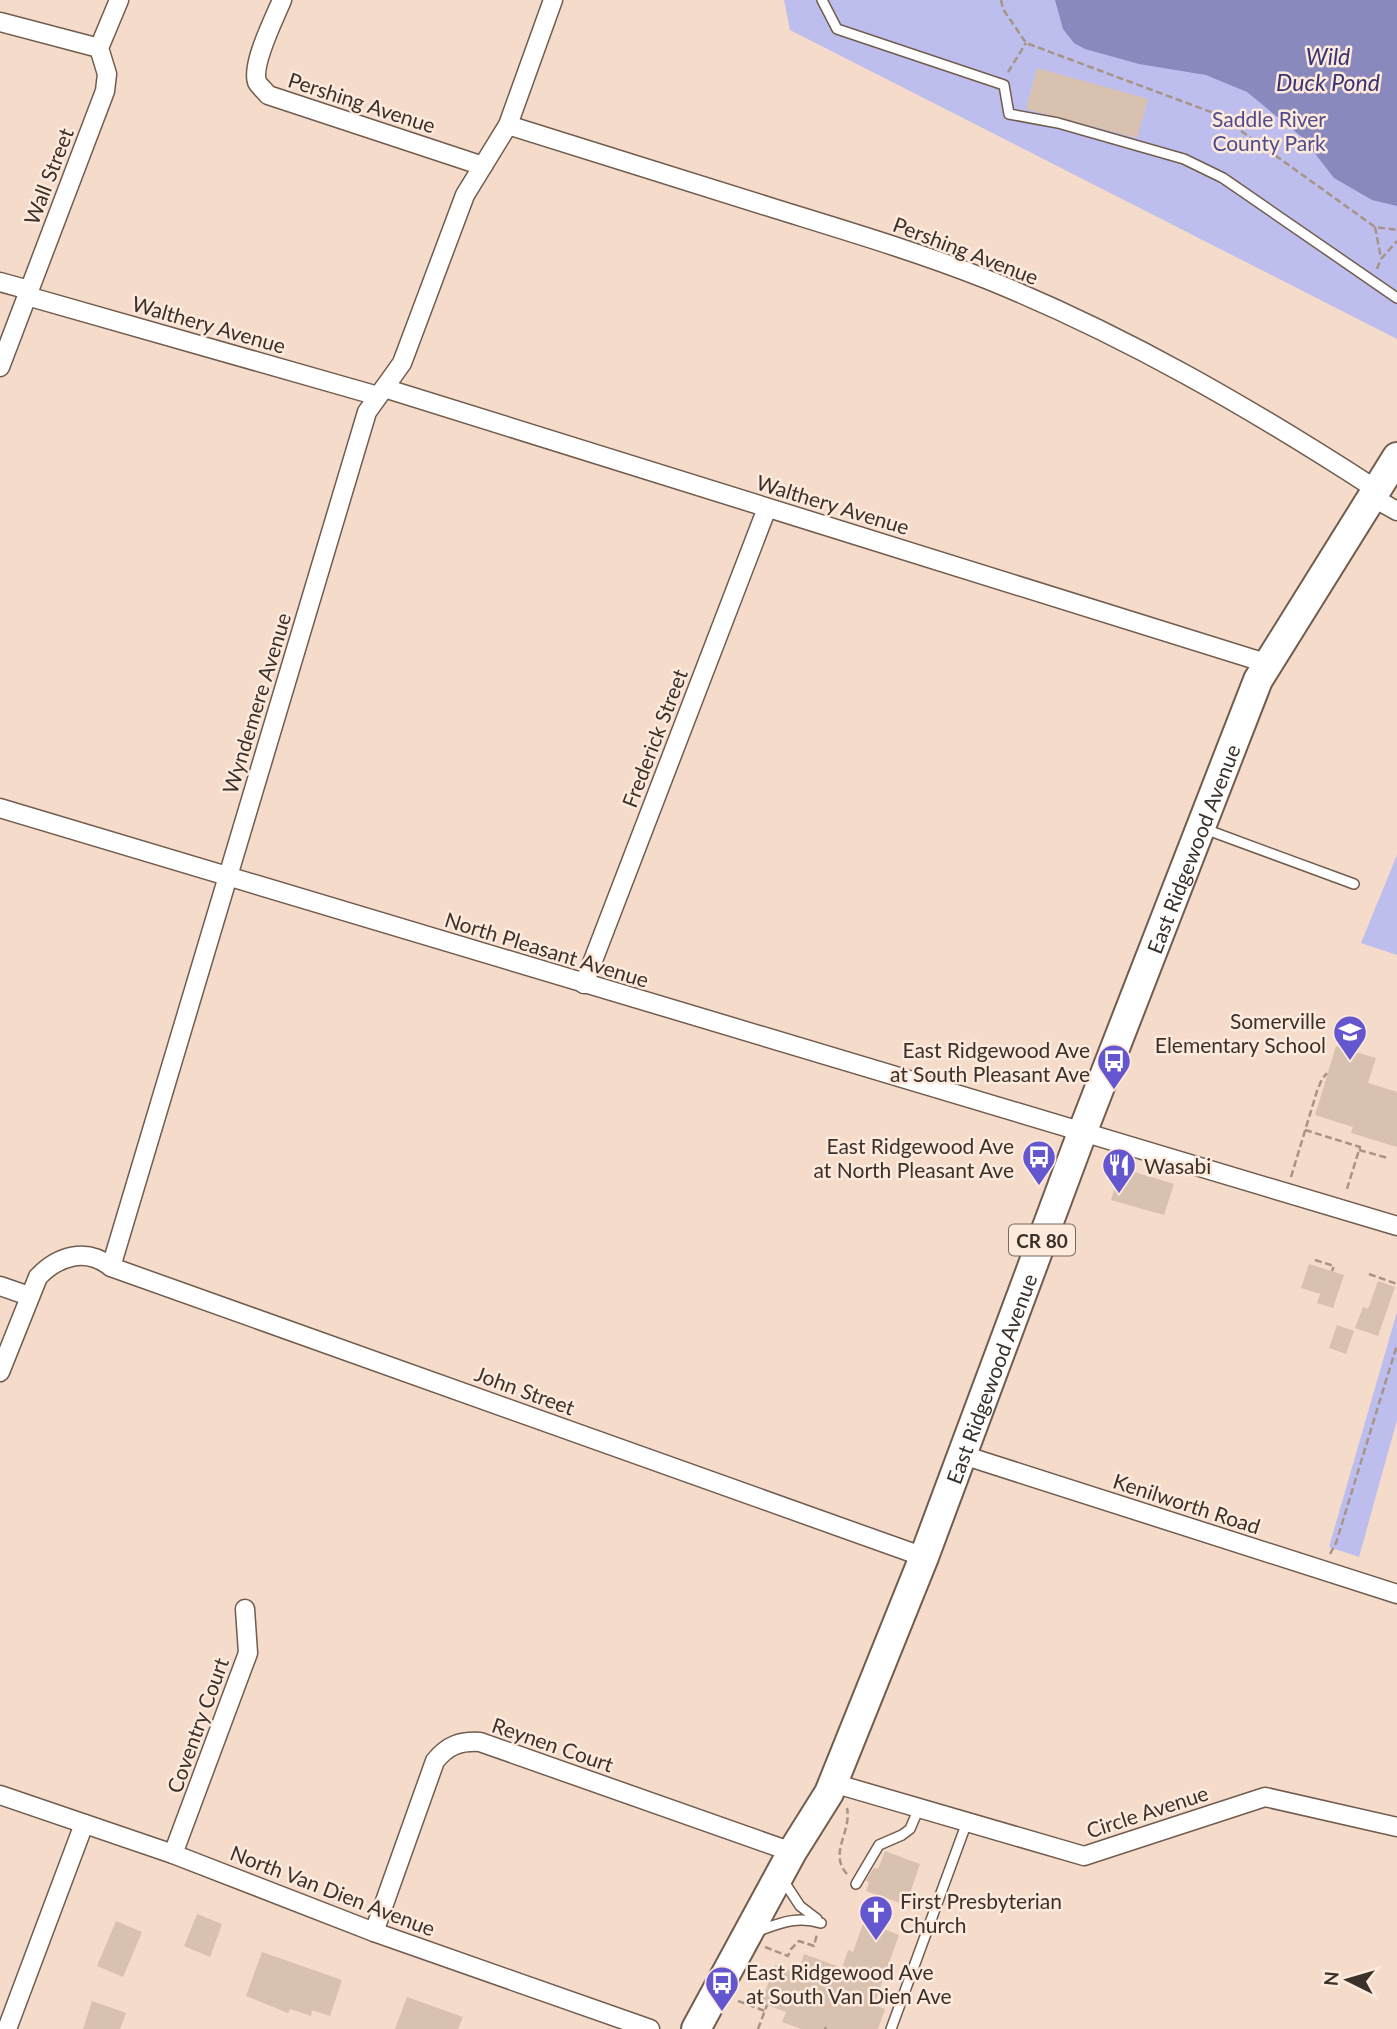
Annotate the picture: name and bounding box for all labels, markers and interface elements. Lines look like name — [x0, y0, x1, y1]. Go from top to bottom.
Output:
water label: Wild Duck Pond — [1276, 42, 1380, 96]
street label: Pershing Avenue — [285, 66, 439, 138]
park label: Saddle River County Park — [1212, 106, 1326, 155]
street label: Wall Street — [18, 124, 78, 228]
street label: Pershing Avenue — [890, 211, 1042, 289]
street label: Walthery Avenue — [129, 290, 289, 358]
street label: Walthery Avenue — [754, 469, 912, 539]
street label: Wyndemere Avenue — [217, 610, 295, 796]
street label: Frederick Street — [616, 665, 692, 811]
street label: East Ridgewood Avenue — [1141, 740, 1244, 957]
street label: North Pleasant Avenue — [442, 906, 652, 992]
place label: Somerville Elementary School — [1155, 1008, 1326, 1057]
school or university icon: Somerville Elementary School — [1331, 1013, 1369, 1062]
place label: East Ridgewood Ave at South Pleasant Ave — [890, 1037, 1090, 1086]
bus stop icon: East Ridgewood Ave at South Pleasant Ave — [1095, 1042, 1133, 1091]
place label: East Ridgewood Ave at North Pleasant Ave — [814, 1133, 1014, 1182]
bus stop icon: East Ridgewood Ave at North Pleasant Ave — [1020, 1138, 1058, 1187]
restaurant icon: Wasabi — [1100, 1146, 1138, 1195]
place label: Wasabi — [1144, 1153, 1211, 1178]
road number: CR 80 — [1009, 1224, 1075, 1256]
street label: East Ridgewood Avenue — [940, 1270, 1041, 1487]
street label: John Street — [472, 1360, 579, 1420]
street label: Kenilworth Road — [1110, 1467, 1264, 1539]
street label: Coventry Court — [161, 1654, 233, 1796]
street label: Reynen Court — [489, 1712, 617, 1777]
street label: Circle Avenue — [1083, 1780, 1211, 1842]
street label: North Van Dien Avenue — [227, 1839, 439, 1941]
place label: First Presbyterian Church — [900, 1888, 1062, 1937]
church icon: First Presbyterian Church — [857, 1893, 895, 1942]
north arrow — [1313, 1945, 1383, 2015]
place label: East Ridgewood Ave at South Van Dien Ave — [746, 1959, 952, 2008]
bus stop icon: East Ridgewood Ave at South Van Dien Ave — [703, 1964, 741, 2013]
text: N — [1318, 1970, 1343, 1987]

